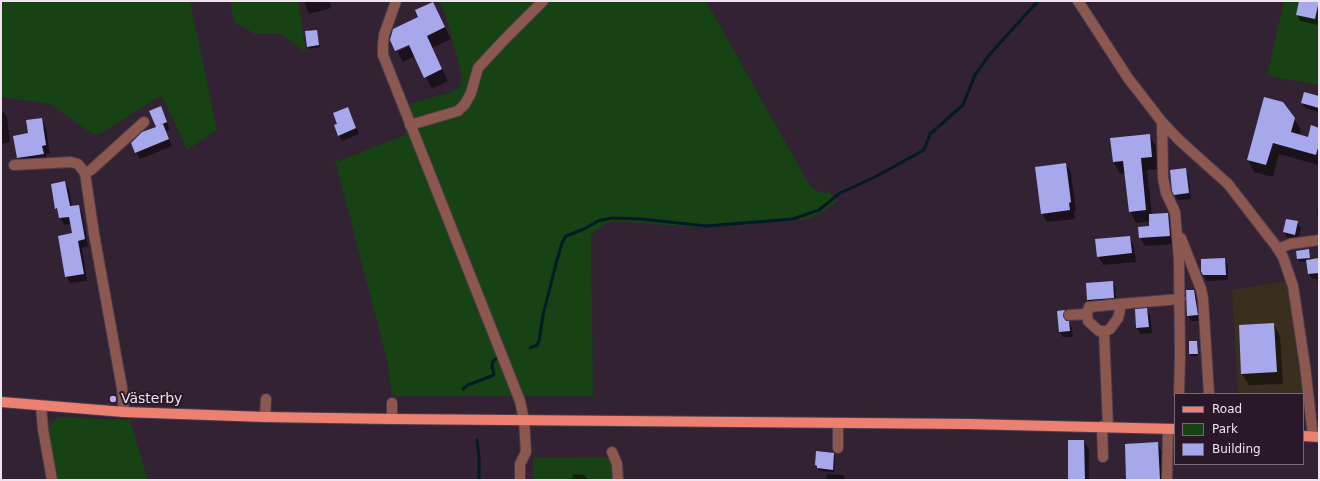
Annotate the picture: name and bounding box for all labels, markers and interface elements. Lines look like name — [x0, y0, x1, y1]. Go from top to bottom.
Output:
place label: Västerby — [121, 391, 182, 407]
legend — [1174, 393, 1304, 465]
marker: Västerby — [108, 394, 118, 404]
text: Road — [1212, 402, 1242, 416]
text: Park — [1212, 422, 1238, 436]
text: Building — [1212, 442, 1261, 456]

